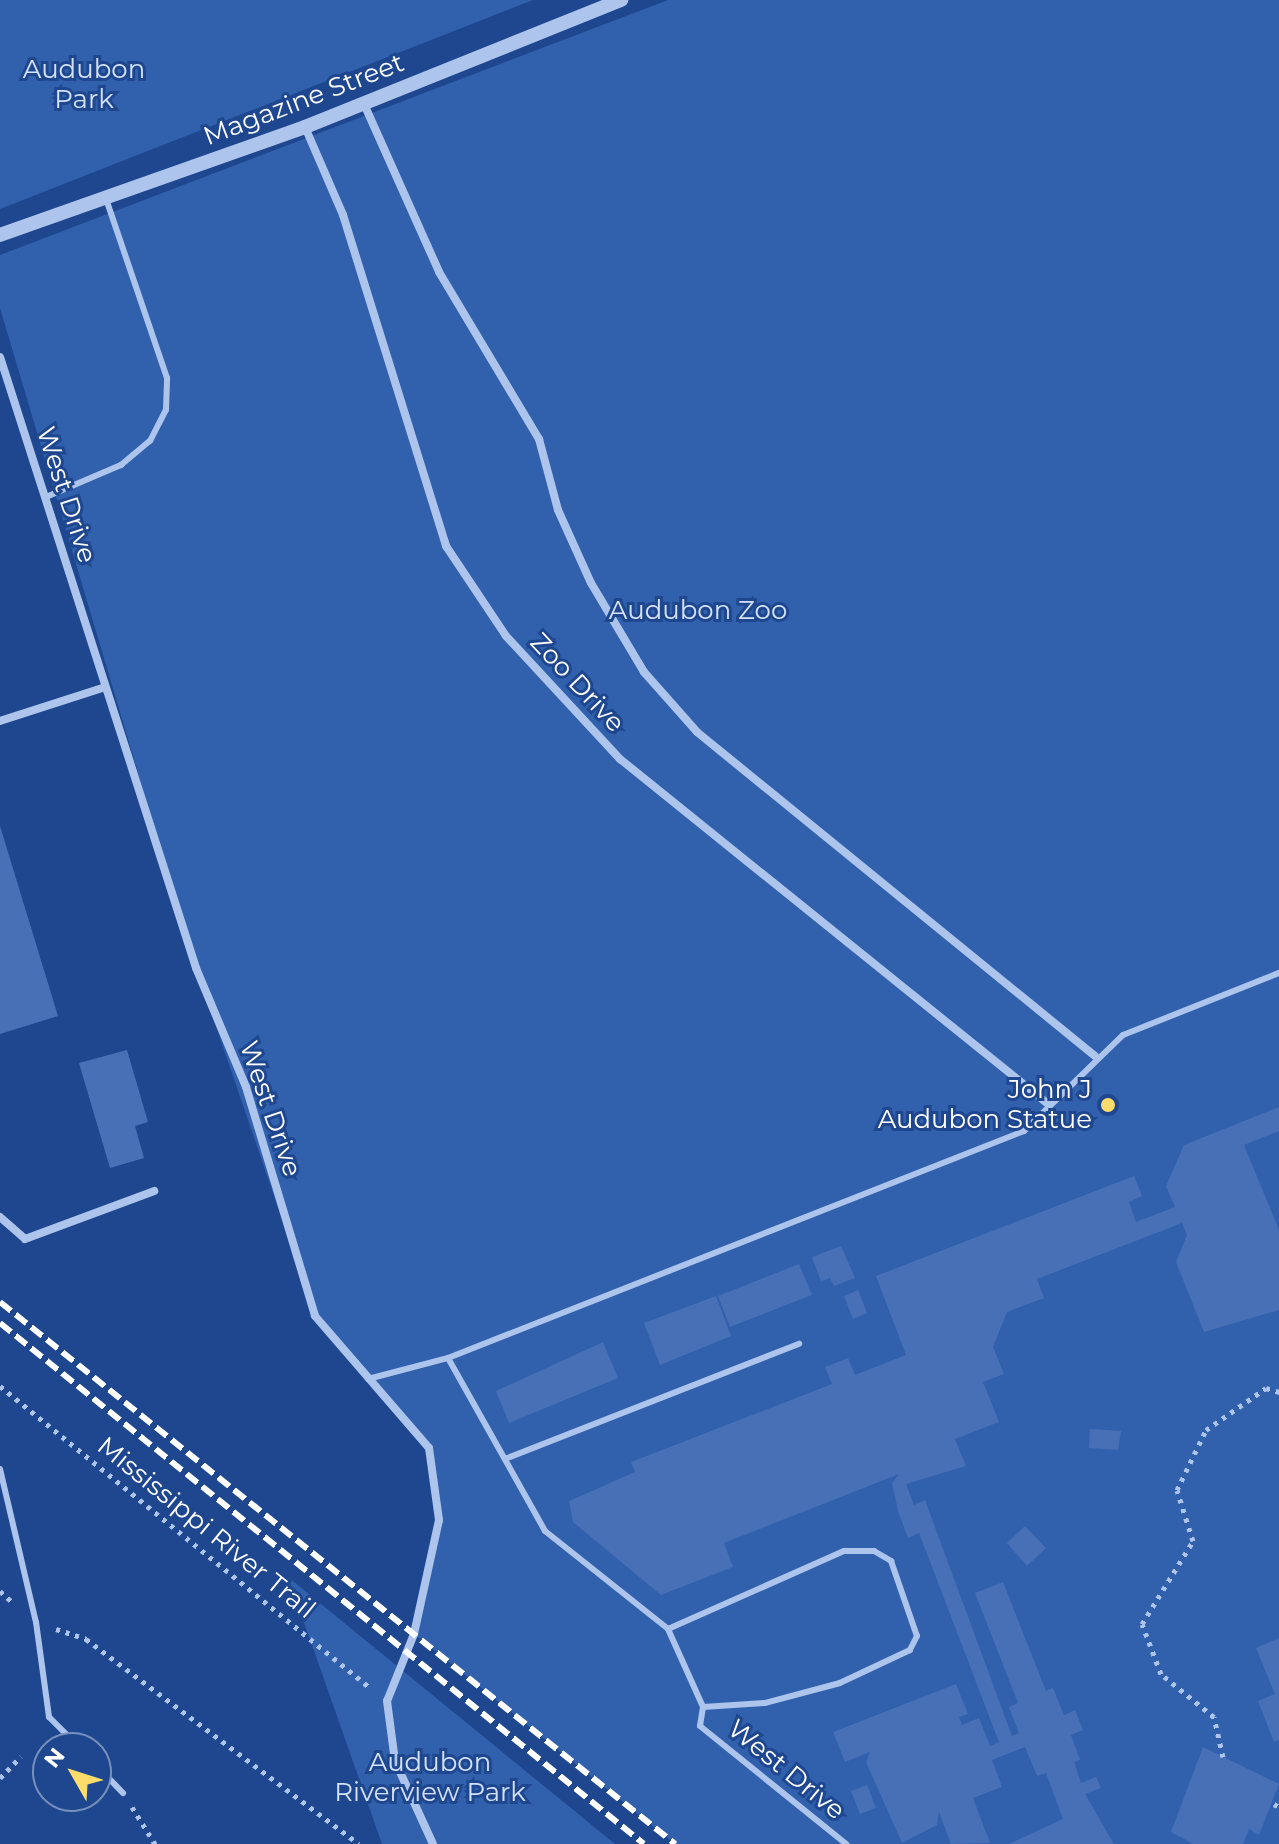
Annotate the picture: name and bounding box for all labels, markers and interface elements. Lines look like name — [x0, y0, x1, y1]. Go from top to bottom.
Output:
street label: Magazine Street — [199, 47, 409, 153]
park label: Audubon Park — [23, 54, 145, 116]
street label: West Drive — [29, 423, 103, 567]
park label: Audubon Zoo — [609, 595, 787, 627]
street label: Zoo Drive — [523, 627, 631, 739]
street label: West Drive — [232, 1037, 308, 1181]
place label: John J Audubon Statue — [878, 1074, 1092, 1136]
marker: John J Audubon Statue — [1099, 1096, 1117, 1114]
street label: Mississippi River Trail — [91, 1431, 321, 1625]
street label: West Drive — [721, 1713, 851, 1827]
north arrow — [32, 1732, 112, 1812]
text: N — [38, 1742, 71, 1773]
park label: Audubon Riverview Park — [334, 1747, 526, 1808]

